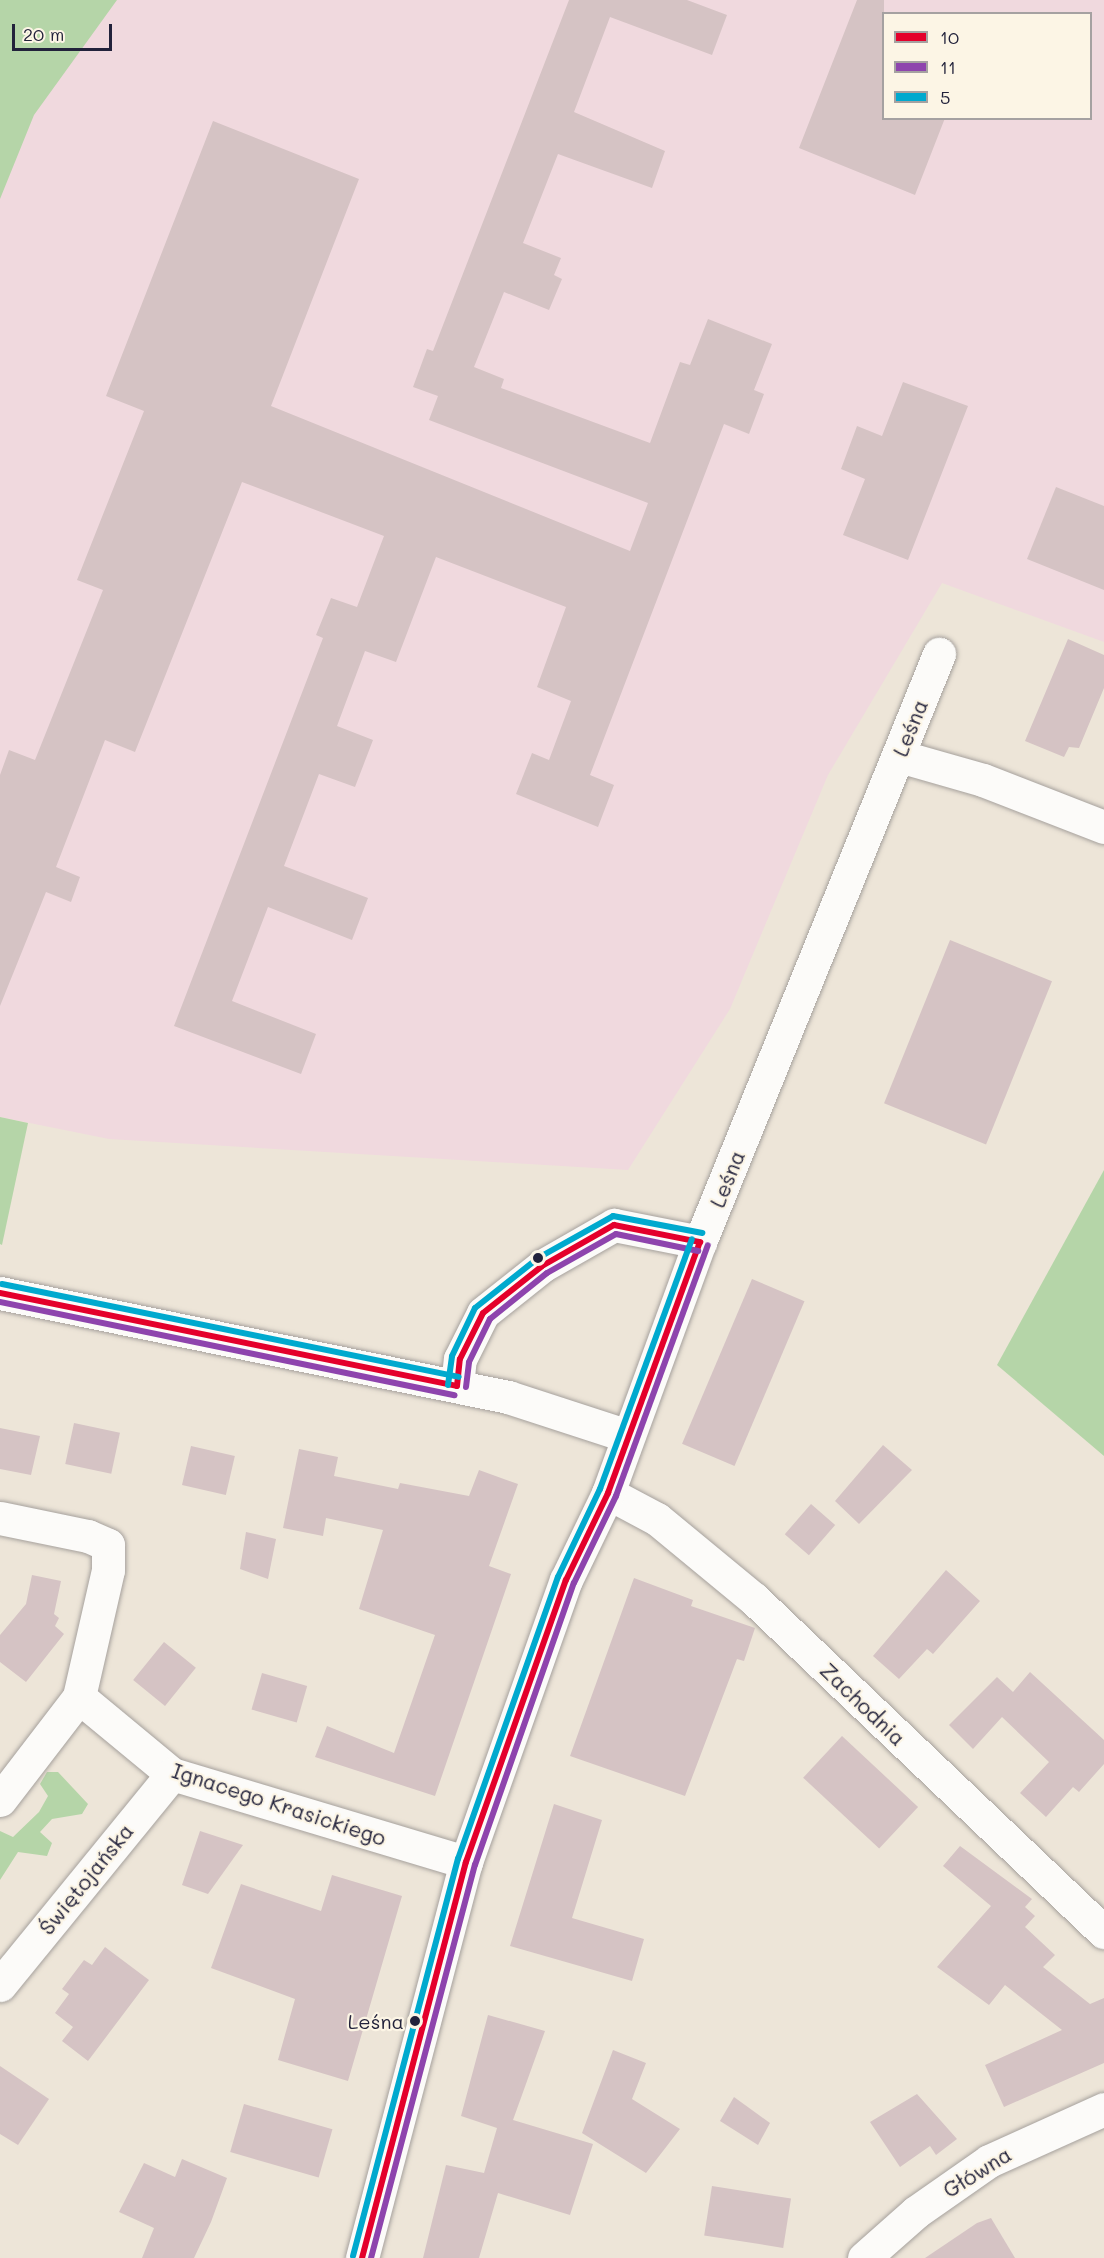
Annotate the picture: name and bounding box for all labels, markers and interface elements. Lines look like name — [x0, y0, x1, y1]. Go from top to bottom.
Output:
scale bar — [15, 12, 116, 50]
legend — [882, 12, 1092, 120]
text: 20 m — [23, 22, 64, 46]
text: 10 — [940, 25, 959, 49]
text: 11 — [940, 55, 956, 79]
text: 5 — [940, 85, 951, 109]
street label: Leśna — [887, 696, 933, 760]
street label: Leśna — [704, 1147, 750, 1211]
unlabelled marker — [532, 1252, 544, 1264]
street label: Zachodnia — [815, 1657, 911, 1751]
street label: Ignacego Krasickiego — [169, 1758, 389, 1850]
street label: Świętojańska — [34, 1818, 138, 1940]
place label: Leśna — [348, 2009, 404, 2033]
marker: Leśna — [409, 2015, 421, 2027]
street label: Główna — [938, 2141, 1016, 2203]

